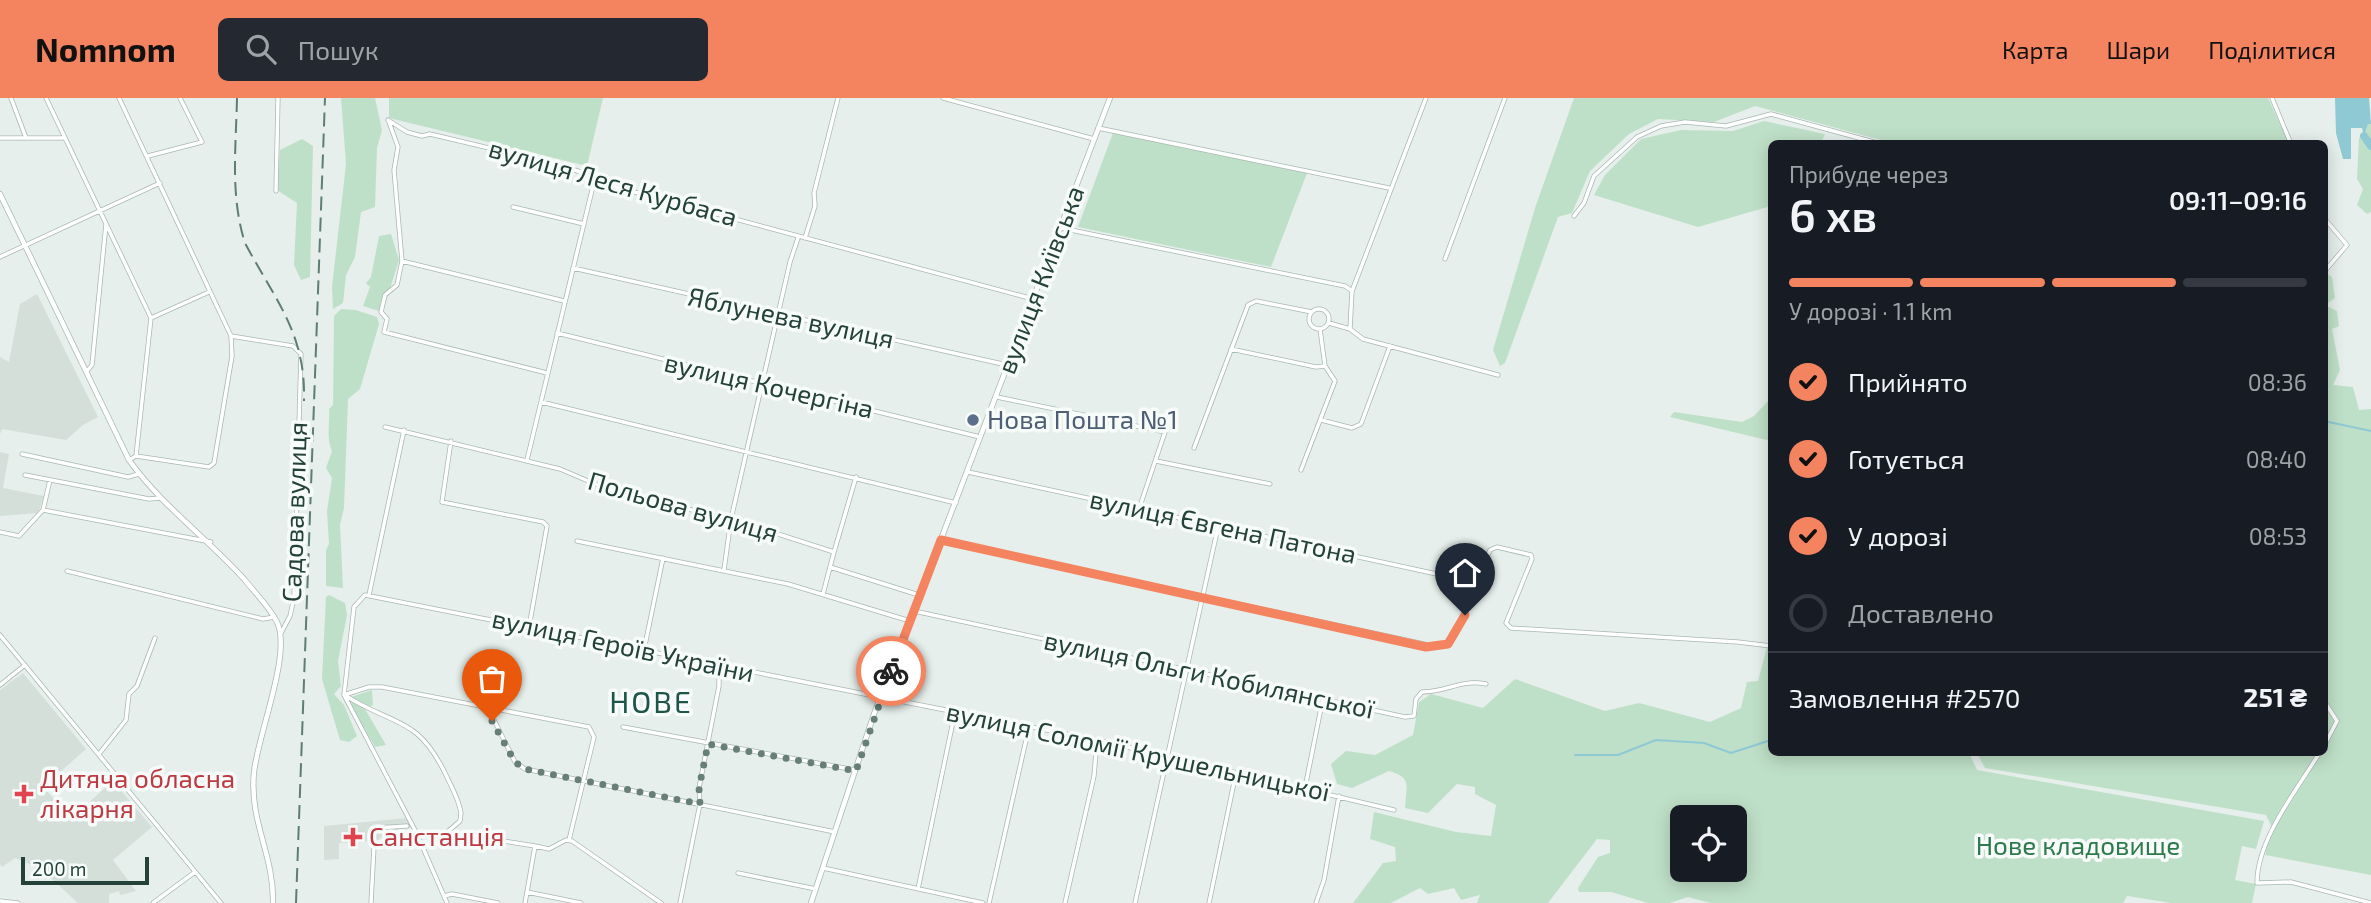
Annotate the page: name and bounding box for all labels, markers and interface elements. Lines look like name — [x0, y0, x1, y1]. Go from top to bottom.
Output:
search box — [218, 18, 708, 81]
text: Nomnom — [35, 29, 176, 69]
icon: search — [242, 30, 280, 68]
text: Пошук — [298, 34, 379, 65]
text: Карта — [2002, 35, 2069, 64]
text: Шари — [2107, 35, 2170, 64]
text: Поділитися — [2208, 35, 2336, 64]
street label: вулиця Леся Курбаса — [485, 131, 741, 233]
text: Прибуде через — [1789, 160, 1949, 188]
street label: вулиця Київська — [990, 181, 1091, 378]
text: 09:11–09:16 — [2169, 184, 2307, 215]
text: 6 хв — [1789, 186, 1877, 241]
street label: Яблунева вулиця — [685, 280, 897, 354]
text: У дорозі · 1.1 km — [1789, 297, 1952, 325]
street label: вулиця Кочергіна — [661, 345, 877, 425]
icon: check — [1789, 363, 1827, 401]
text: Прийнято — [1848, 366, 1968, 397]
text: 08:36 — [2248, 368, 2307, 396]
place label: Нова Пошта №1 — [987, 403, 1178, 434]
marker: Нова Пошта №1 — [965, 412, 981, 428]
street label: Садова вулиця — [275, 421, 313, 603]
icon: check — [1789, 440, 1827, 478]
text: Готується — [1848, 443, 1965, 474]
text: 08:40 — [2246, 445, 2307, 473]
street label: Польова вулиця — [585, 464, 782, 548]
street label: вулиця Євгена Патона — [1087, 482, 1359, 570]
icon: check — [1789, 517, 1827, 555]
text: У дорозі — [1848, 520, 1948, 551]
text: 08:53 — [2249, 522, 2307, 550]
pin — [1435, 543, 1495, 615]
icon: home — [1446, 554, 1484, 592]
text: Доставлено — [1848, 597, 1994, 628]
street label: вулиця Героїв України — [489, 602, 757, 688]
street label: вулиця Ольги Кобилянської — [1041, 623, 1378, 725]
courier — [856, 636, 926, 706]
pin — [462, 649, 522, 721]
icon: bike — [872, 652, 910, 690]
icon: bag — [473, 660, 511, 698]
text: 251 ₴ — [2243, 681, 2307, 712]
text: Замовлення #2570 — [1789, 682, 2020, 713]
district label: НОВЕ — [609, 683, 693, 719]
street label: вулиця Соломії Крушельницької — [943, 695, 1333, 807]
place label: Дитяча обласна лікарня — [40, 762, 235, 823]
marker: Дитяча обласна лікарня — [14, 784, 34, 804]
map controls — [1670, 805, 1747, 882]
button: locate — [1670, 805, 1747, 882]
place label: Санстанція — [369, 820, 504, 851]
marker: Санстанція — [343, 827, 363, 847]
park label: Нове кладовище — [1976, 829, 2180, 860]
scale bar — [21, 854, 149, 886]
text: 200 m — [32, 857, 86, 880]

